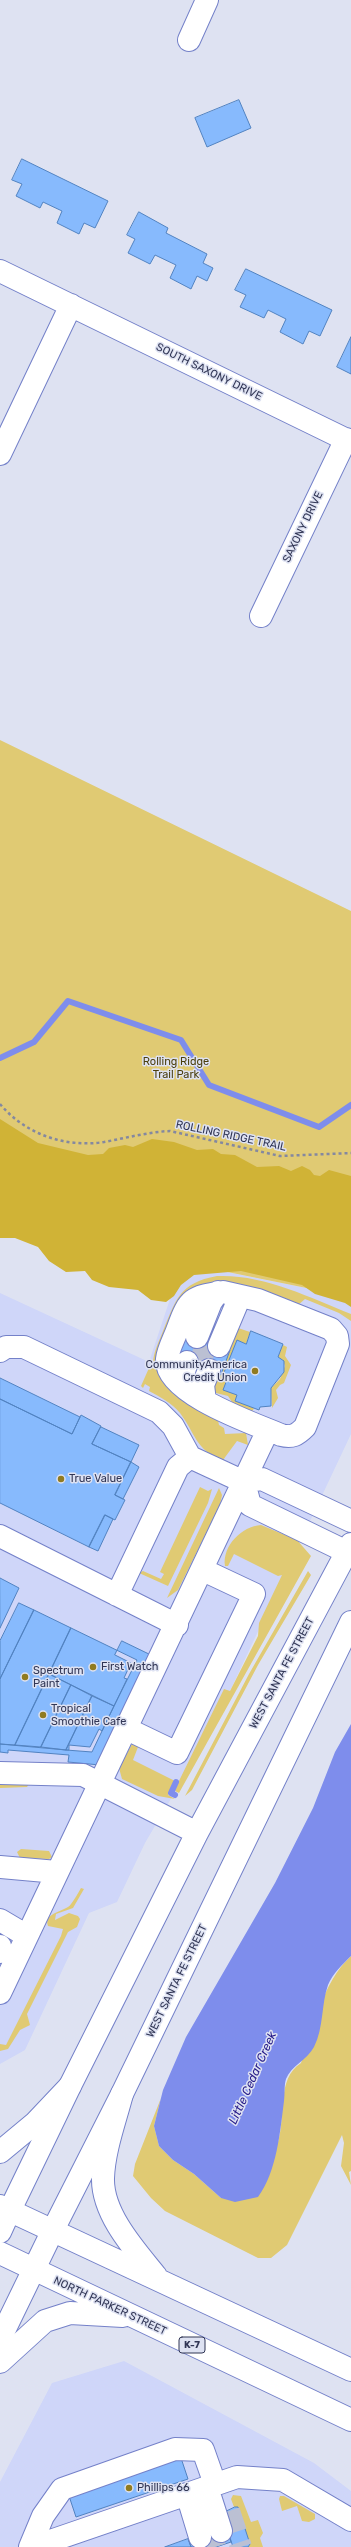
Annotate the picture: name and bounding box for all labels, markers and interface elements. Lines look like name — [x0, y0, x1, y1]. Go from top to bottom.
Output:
street label: SOUTH SAXONY DRIVE — [154, 341, 264, 403]
street label: SAXONY DRIVE — [280, 489, 326, 565]
park label: Rolling Ridge Trail Park — [143, 1055, 209, 1081]
street label: ROLLING RIDGE TRAIL — [175, 1118, 287, 1154]
place label: CommunityAmerica Credit Union — [146, 1358, 247, 1384]
marker: CommunityAmerica Credit Union — [250, 1366, 260, 1376]
place label: True Value — [69, 1472, 122, 1486]
marker: True Value — [56, 1474, 66, 1484]
street label: WEST SANTA FE STREET — [247, 1615, 317, 1731]
place label: First Watch — [101, 1660, 159, 1674]
marker: First Watch — [88, 1662, 98, 1672]
place label: Spectrum Paint — [33, 1664, 84, 1690]
marker: Spectrum Paint — [20, 1672, 30, 1682]
place label: Tropical Smoothie Cafe — [51, 1702, 126, 1728]
marker: Tropical Smoothie Cafe — [38, 1710, 48, 1720]
street label: WEST SANTA FE STREET — [144, 1922, 210, 2040]
water label: Little Cedar Creek — [226, 2029, 280, 2127]
street label: NORTH PARKER STREET — [51, 2274, 169, 2338]
road number: K-7 — [179, 2337, 205, 2353]
place label: Phillips 66 — [137, 2481, 190, 2495]
marker: Phillips 66 — [124, 2483, 134, 2493]

